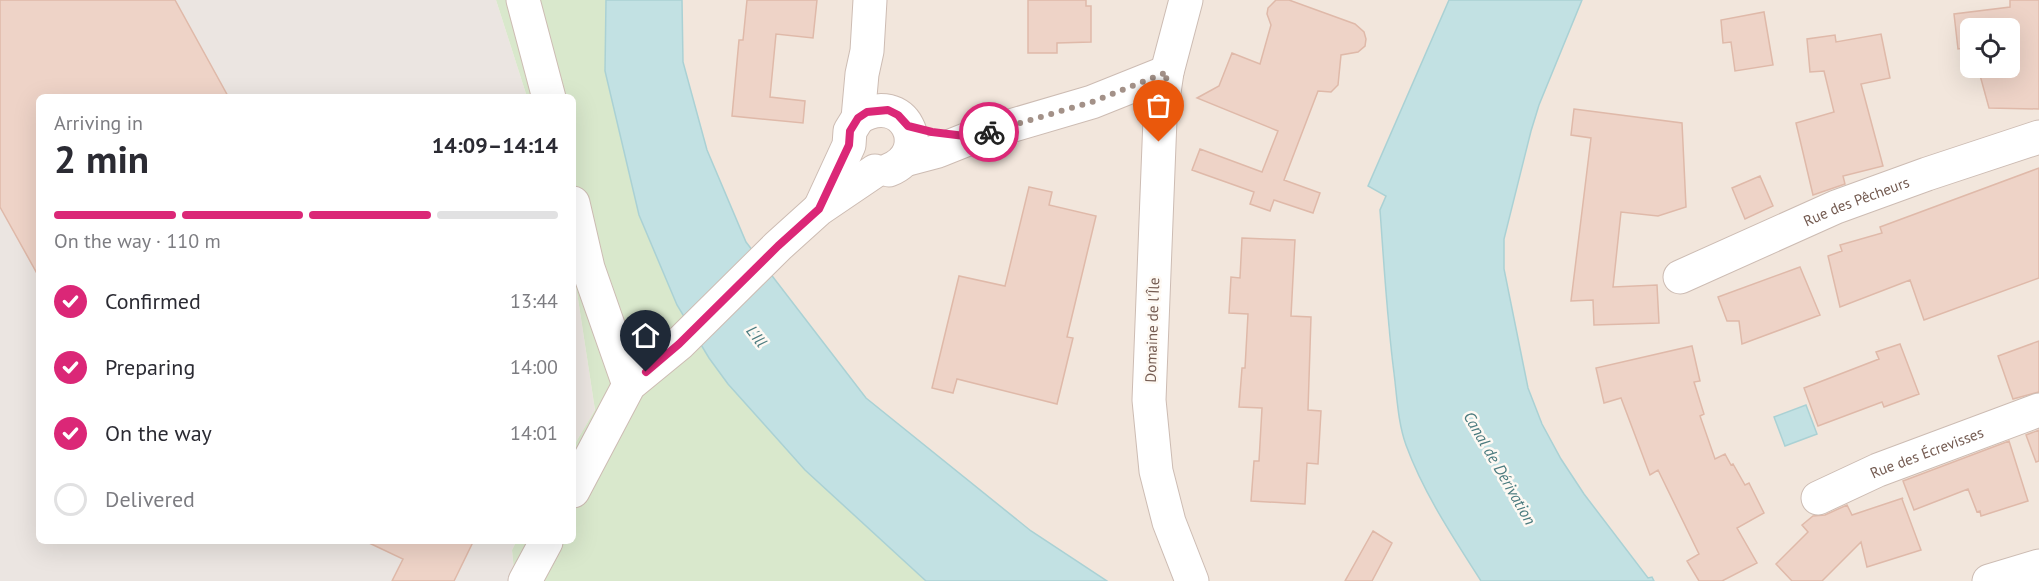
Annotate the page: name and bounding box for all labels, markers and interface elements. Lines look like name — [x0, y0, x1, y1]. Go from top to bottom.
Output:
map controls — [1960, 18, 2020, 78]
button: locate — [1960, 18, 2020, 78]
pin — [1133, 80, 1184, 142]
icon: bag — [1142, 89, 1175, 122]
courier — [959, 102, 1019, 162]
text: Arriving in — [54, 110, 143, 136]
icon: bike — [973, 116, 1006, 149]
text: 14:09–14:14 — [432, 131, 558, 159]
text: 2 min — [54, 133, 149, 184]
street label: Rue des Pêcheurs — [1800, 172, 1912, 230]
text: On the way · 110 m — [54, 228, 221, 254]
street label: Domaine de l'Île — [1141, 277, 1163, 383]
icon: check — [54, 285, 87, 318]
text: Confirmed — [105, 287, 201, 315]
text: 13:44 — [510, 288, 558, 314]
pin — [620, 310, 671, 372]
icon: home — [629, 319, 662, 352]
water label: L'Ill — [742, 321, 772, 351]
icon: check — [54, 351, 87, 384]
text: Preparing — [105, 353, 195, 381]
text: 14:00 — [510, 354, 558, 380]
water label: Canal de Dérivation — [1460, 408, 1540, 528]
icon: check — [54, 417, 87, 450]
text: On the way — [105, 419, 212, 447]
text: 14:01 — [510, 420, 558, 446]
street label: Rue des Écrevisses — [1867, 422, 1986, 482]
text: Delivered — [105, 485, 195, 513]

